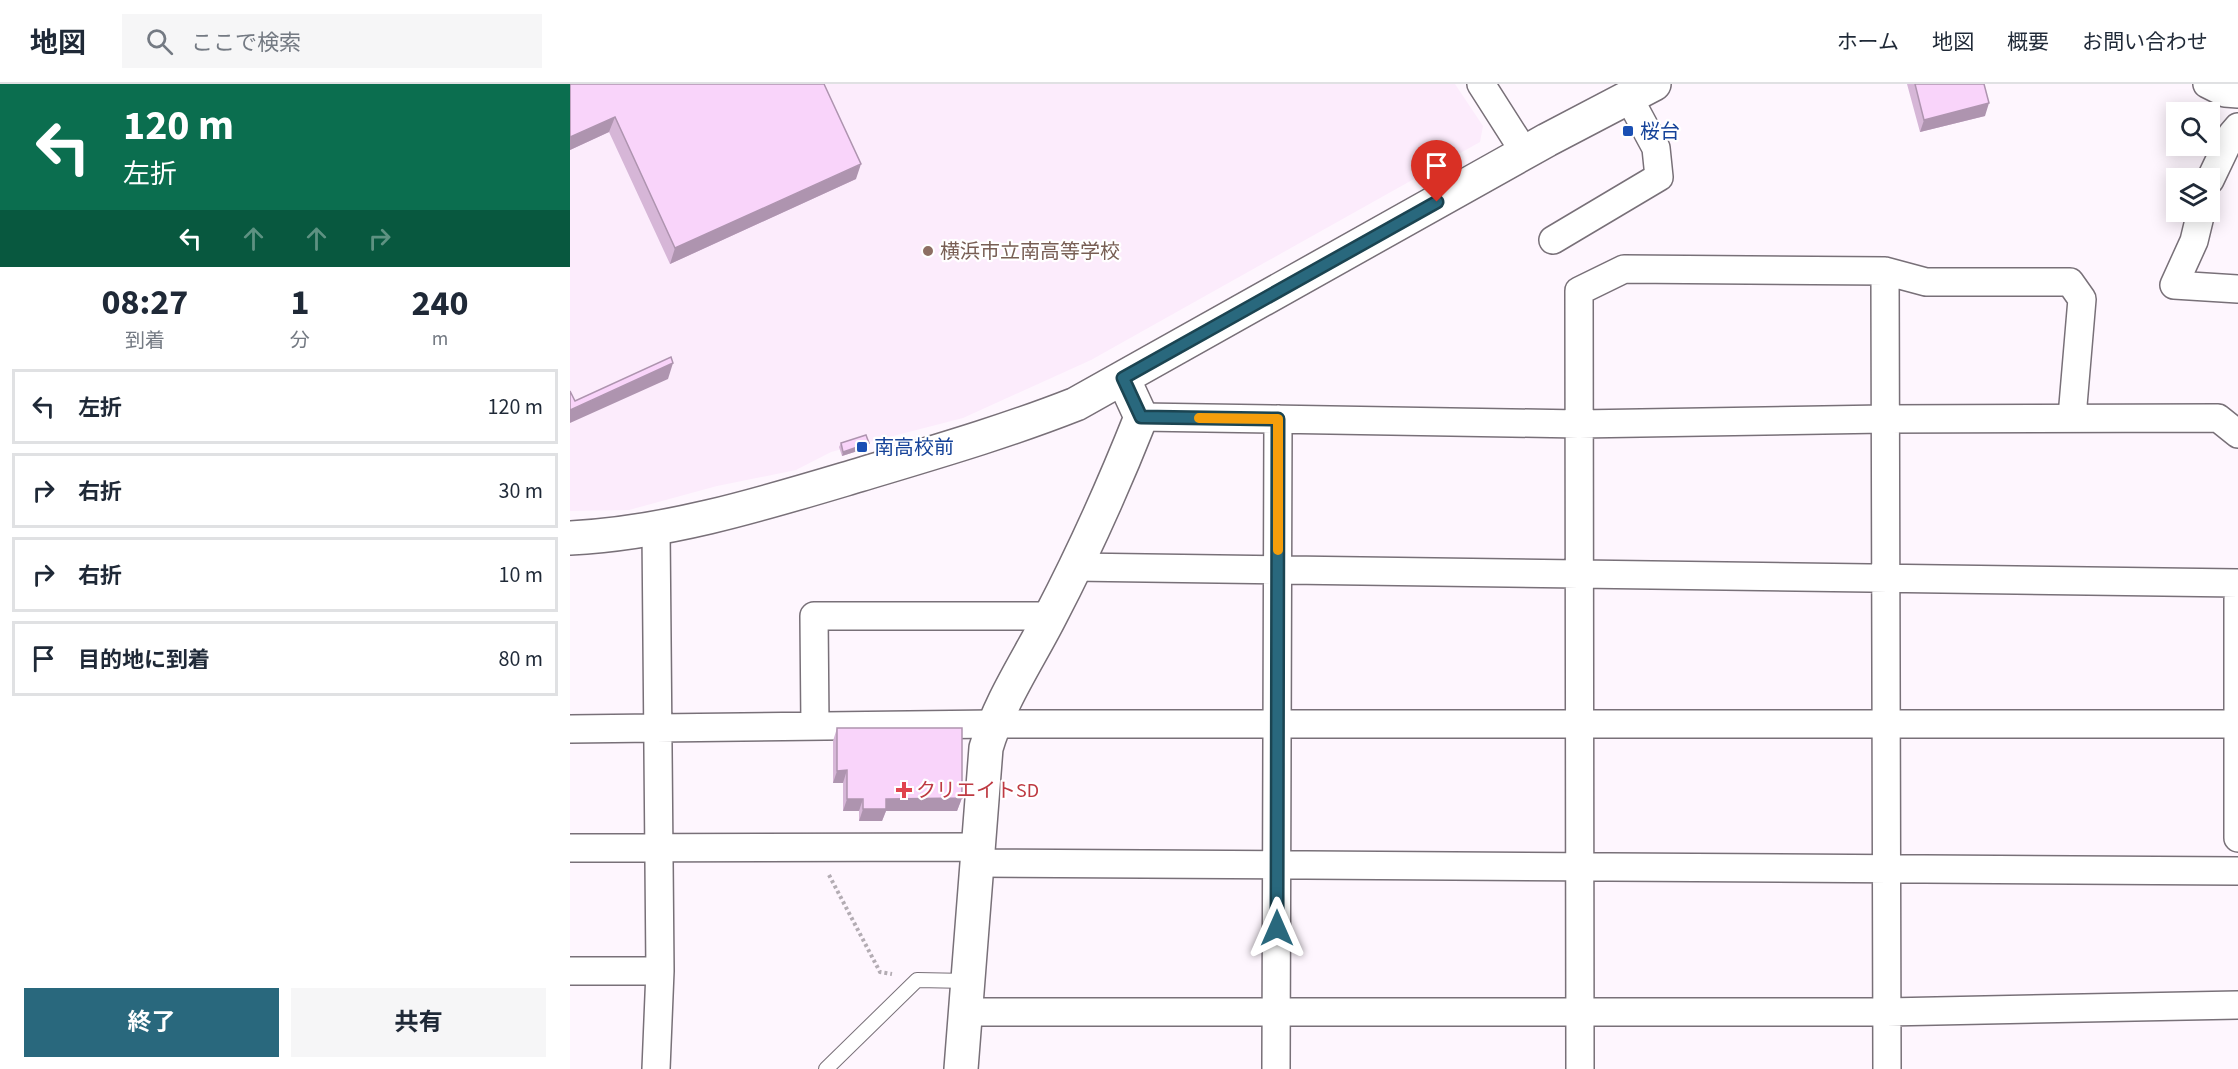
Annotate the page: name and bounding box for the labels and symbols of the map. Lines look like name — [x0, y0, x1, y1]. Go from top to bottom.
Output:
place label: 桜台 — [1640, 118, 1680, 146]
marker: 桜台 — [1621, 124, 1635, 138]
pin — [1411, 140, 1462, 202]
place label: 横浜市立南高等学校 — [940, 238, 1120, 266]
marker: 横浜市立南高等学校 — [921, 244, 935, 258]
place label: 南高校前 — [874, 434, 954, 462]
marker: 南高校前 — [855, 440, 869, 454]
place label: クリエイトSD — [916, 777, 1039, 805]
marker: クリエイトSD — [897, 783, 911, 797]
position arrow — [1245, 896, 1309, 960]

